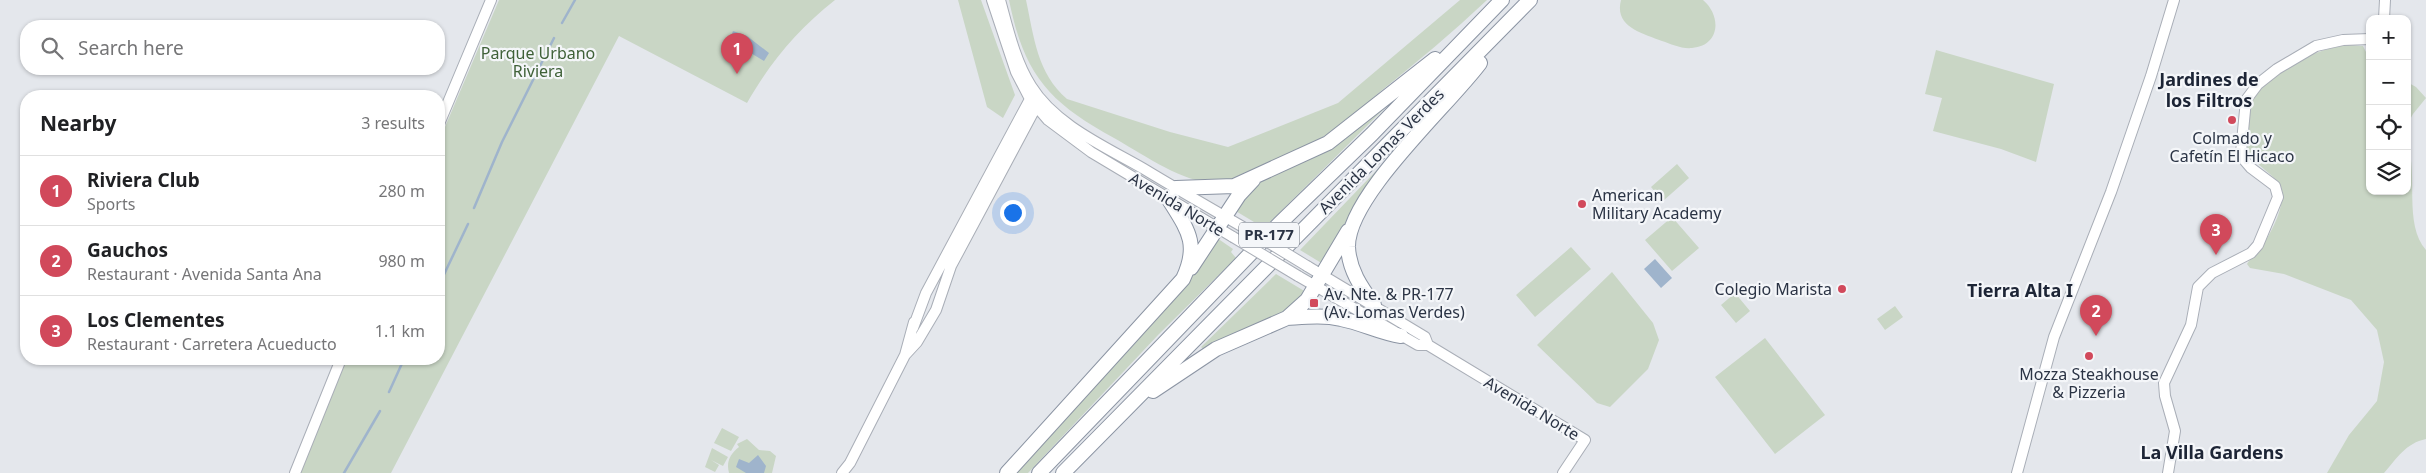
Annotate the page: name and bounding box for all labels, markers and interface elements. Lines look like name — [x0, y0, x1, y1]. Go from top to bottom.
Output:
map controls — [2366, 15, 2411, 195]
button: + — [2366, 15, 2411, 60]
search box — [20, 20, 445, 75]
pin: 1 — [721, 33, 753, 74]
icon: search — [38, 34, 66, 62]
text: Search here — [78, 35, 184, 61]
park label: Parque Urbano Riviera — [481, 42, 595, 82]
button: − — [2366, 60, 2411, 105]
district label: Jardines de los Filtros — [2157, 67, 2259, 112]
street label: Avenida Lomas Verdes — [1313, 83, 1449, 219]
button: locate — [2366, 105, 2411, 150]
text: Nearby — [40, 109, 116, 137]
text: 3 results — [361, 112, 425, 134]
marker: Colmado y Cafetín El Hicaco — [2226, 114, 2238, 126]
place label: Colmado y Cafetín El Hicaco — [2170, 127, 2294, 167]
button: layers — [2366, 150, 2411, 195]
text: Riviera Club — [87, 167, 200, 193]
street label: Avenida Norte — [1125, 167, 1229, 241]
text: 1 — [51, 180, 61, 202]
text: 280 m — [378, 180, 425, 202]
place label: American Military Academy — [1592, 184, 1722, 224]
text: Sports — [87, 193, 135, 215]
marker: American Military Academy — [1576, 198, 1588, 210]
your location — [1000, 200, 1026, 226]
pin: 3 — [2200, 214, 2232, 255]
road number: PR-177 — [1239, 222, 1299, 248]
text: Gauchos — [87, 237, 168, 263]
text: 2 — [51, 250, 61, 272]
text: 980 m — [378, 250, 425, 272]
text: Restaurant · Avenida Santa Ana — [87, 263, 322, 285]
place label: Colegio Marista — [1715, 278, 1832, 300]
district label: Tierra Alta I — [1967, 278, 2073, 302]
place label: Av. Nte. & PR-177 (Av. Lomas Verdes) — [1324, 283, 1465, 323]
marker: Colegio Marista — [1836, 283, 1848, 295]
pin: 2 — [2080, 295, 2112, 336]
marker: Av. Nte. & PR-177 (Av. Lomas Verdes) — [1308, 297, 1320, 309]
text: Los Clementes — [87, 307, 225, 333]
text: 3 — [51, 320, 61, 342]
text: 1.1 km — [375, 320, 425, 342]
text: Restaurant · Carretera Acueducto — [87, 333, 337, 355]
marker: Mozza Steakhouse & Pizzeria — [2083, 350, 2095, 362]
place label: Mozza Steakhouse & Pizzeria — [2019, 363, 2159, 403]
street label: Avenida Norte — [1480, 371, 1584, 445]
district label: La Villa Gardens — [2140, 440, 2284, 464]

